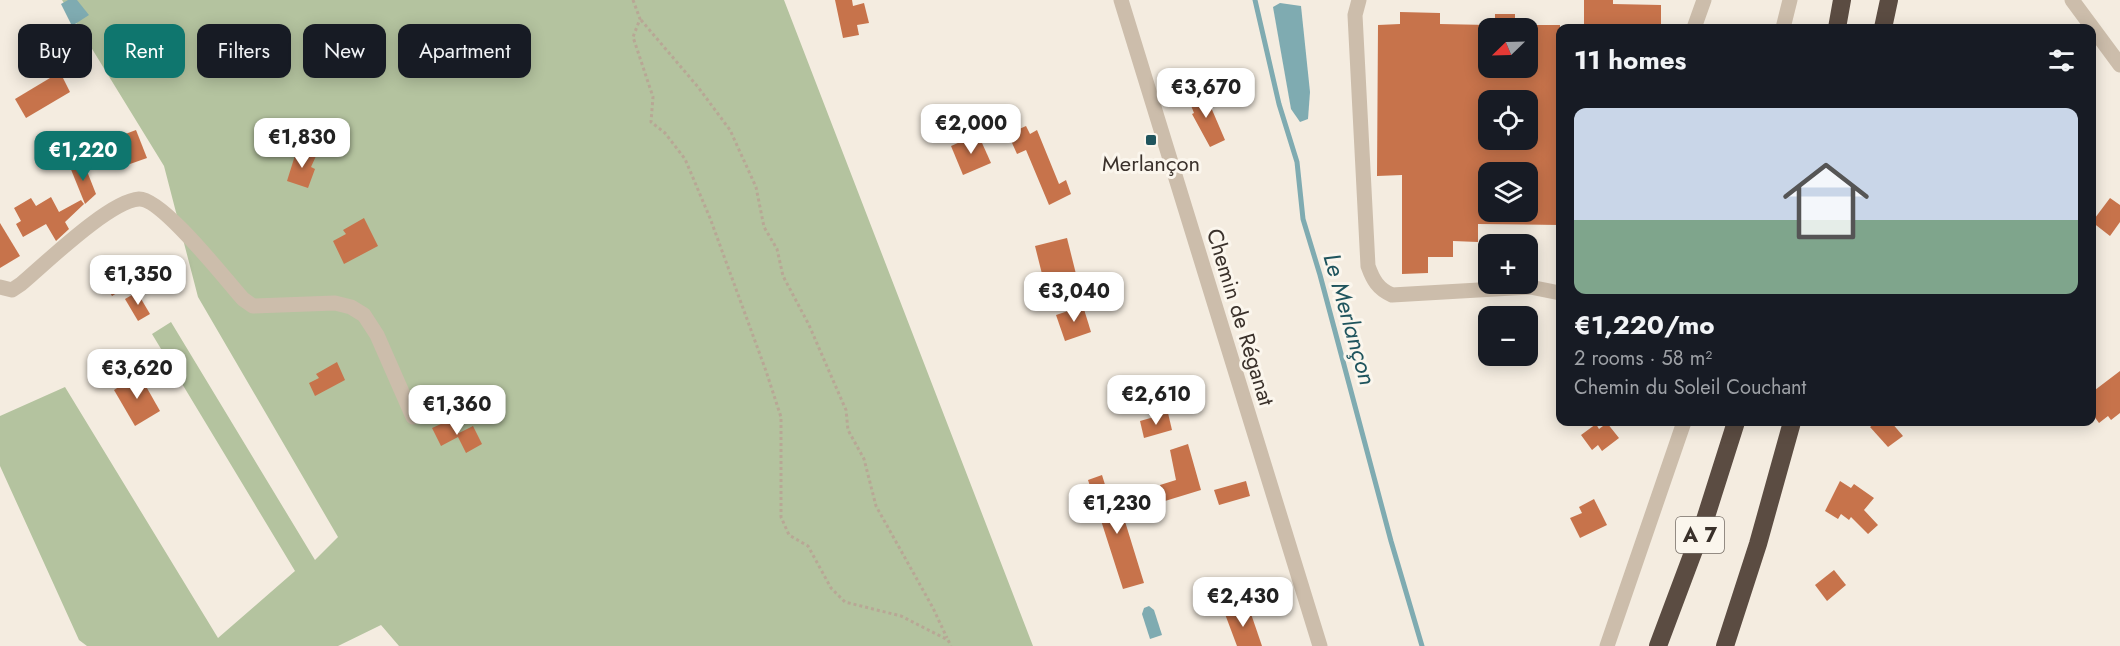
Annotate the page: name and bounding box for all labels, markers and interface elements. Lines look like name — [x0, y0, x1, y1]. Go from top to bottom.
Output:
north arrow — [1478, 18, 1538, 78]
map controls — [1478, 18, 1538, 366]
chip: Buy — [18, 24, 92, 78]
chip: Rent — [104, 24, 185, 78]
chip: Filters — [197, 24, 291, 78]
chip: New — [303, 24, 386, 78]
chip: Apartment — [398, 24, 531, 78]
text: 11 homes — [1574, 41, 1686, 79]
icon: filters — [2045, 44, 2078, 77]
pin: €3,670 — [1157, 68, 1255, 119]
text: €3,670 — [1171, 73, 1241, 102]
button: locate — [1478, 90, 1538, 150]
pin: €2,000 — [922, 104, 1020, 155]
text: €2,000 — [935, 109, 1007, 138]
pin: €1,830 — [253, 118, 351, 169]
text: €1,830 — [268, 123, 336, 152]
pin: €1,220 — [34, 131, 132, 182]
marker: Merlançon — [1144, 133, 1158, 147]
text: €1,220 — [48, 136, 118, 165]
place label: Merlançon — [1102, 147, 1200, 179]
icon: home — [1772, 147, 1880, 255]
button: layers — [1478, 162, 1538, 222]
street label: Chemin de Réganat — [1199, 225, 1283, 410]
button: + — [1478, 234, 1538, 294]
water label: Le Merlançon — [1315, 249, 1385, 389]
pin: €1,350 — [89, 255, 187, 306]
text: €1,350 — [104, 260, 172, 289]
pin: €3,040 — [1025, 272, 1123, 323]
text: €3,040 — [1038, 277, 1110, 306]
button: − — [1478, 306, 1538, 366]
text: €1,220/mo — [1574, 306, 1715, 344]
text: 2 rooms · 58 m² — [1574, 344, 1712, 373]
pin: €3,620 — [88, 349, 186, 400]
text: €3,620 — [101, 354, 173, 383]
text: Chemin du Soleil Couchant — [1574, 373, 1806, 402]
pin: €2,610 — [1107, 375, 1205, 426]
text: €2,610 — [1121, 380, 1191, 409]
pin: €1,360 — [408, 385, 506, 436]
text: €1,360 — [423, 390, 491, 419]
pin: €1,230 — [1068, 484, 1166, 535]
text: €1,230 — [1083, 489, 1151, 518]
road number: A 7 — [1676, 517, 1724, 553]
pin: €2,430 — [1194, 577, 1292, 628]
text: €2,430 — [1207, 582, 1279, 611]

